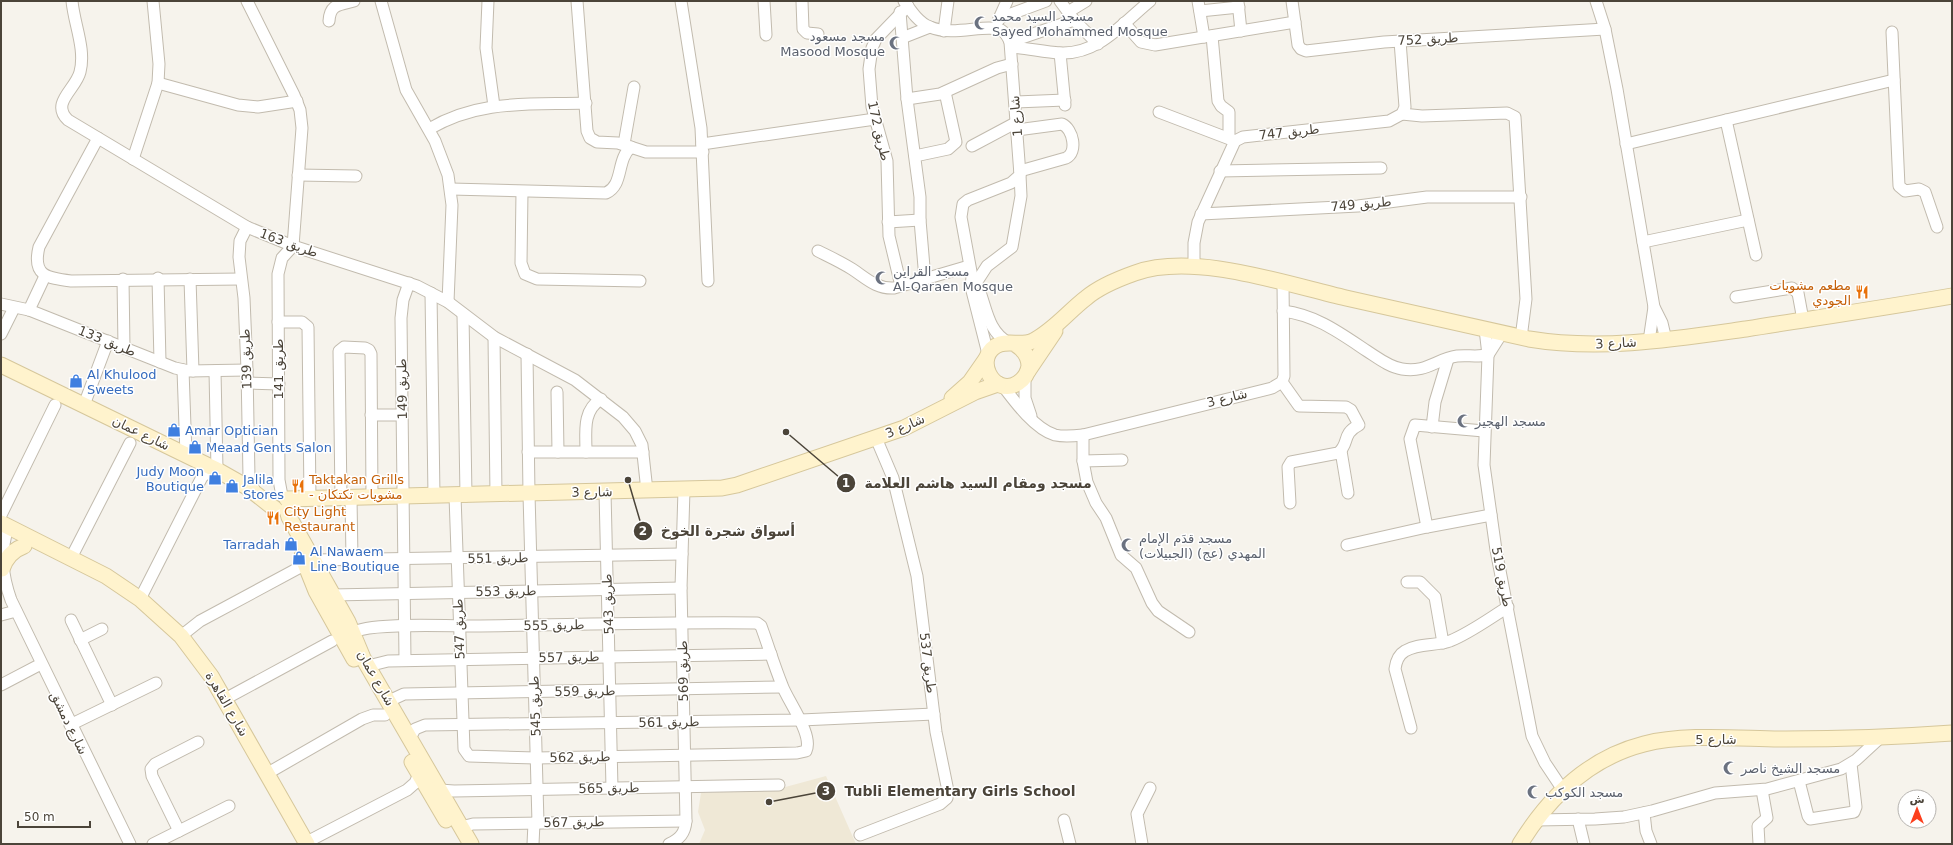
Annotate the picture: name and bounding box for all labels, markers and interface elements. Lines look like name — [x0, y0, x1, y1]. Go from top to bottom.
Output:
place label: مسجد السيد محمد Sayed Mohammed Mosque — [992, 9, 1168, 39]
mosque icon: مسجد السيد محمد Sayed Mohammed Mosque — [973, 15, 989, 31]
place label: مسجد مسعود Masood Mosque — [780, 29, 885, 59]
street label: طريق 752 — [1397, 30, 1459, 49]
mosque icon: مسجد مسعود Masood Mosque — [888, 35, 904, 51]
street label: شارع 1 — [1007, 95, 1026, 137]
street label: طريق 172 — [864, 100, 893, 163]
street label: طريق 747 — [1258, 121, 1320, 144]
street label: طريق 749 — [1330, 194, 1392, 215]
street label: طريق 163 — [257, 226, 320, 261]
place label: مسجد القراين Al-Qaraen Mosque — [893, 264, 1013, 294]
mosque icon: مسجد القراين Al-Qaraen Mosque — [874, 270, 890, 286]
place label: مطعم مشويات الجودي — [1769, 278, 1851, 309]
restaurant icon: مطعم مشويات الجودي — [1854, 284, 1870, 300]
street label: طريق 133 — [76, 323, 138, 360]
street label: طريق 139 — [237, 328, 256, 390]
street label: شارع 3 — [1595, 334, 1637, 353]
street label: طريق 141 — [271, 339, 287, 399]
street label: طريق 149 — [394, 358, 411, 420]
place label: Al Khulood Sweets — [87, 367, 156, 397]
shop icon: Al Khulood Sweets — [68, 373, 84, 389]
street label: شارع 3 — [1205, 386, 1249, 411]
street label: شارع 3 — [883, 411, 927, 442]
street label: شارع عمان — [109, 413, 172, 454]
mosque icon: مسجد الهجير — [1456, 413, 1472, 429]
place label: مسجد الهجير — [1474, 414, 1546, 430]
shop icon: Amar Optician — [166, 422, 182, 438]
place label: Amar Optician — [185, 423, 278, 438]
shop icon: Meaad Gents Salon — [187, 439, 203, 455]
place label: Meaad Gents Salon — [206, 440, 332, 455]
place label: Judy Moon Boutique — [135, 464, 204, 494]
shop icon: Judy Moon Boutique — [207, 470, 223, 486]
callout: مسجد ومقام السيد هاشم العلامة — [836, 470, 1099, 496]
place label: Jalila Stores — [242, 472, 284, 502]
place label: Taktakan Grills - مشويات تكتكان — [308, 472, 404, 503]
text: مسجد ومقام السيد هاشم العلامة — [864, 475, 1092, 492]
text: 1 — [842, 476, 850, 490]
shop icon: Jalila Stores — [224, 478, 240, 494]
restaurant icon: Taktakan Grills - مشويات تكتكان — [290, 478, 306, 494]
street label: شارع 3 — [571, 484, 613, 501]
place label: City Light Restaurant — [284, 504, 355, 534]
restaurant icon: City Light Restaurant — [265, 510, 281, 526]
callout: أسواق شجرة الخوخ — [633, 518, 803, 544]
text: أسواق شجرة الخوخ — [661, 522, 795, 540]
text: 2 — [639, 524, 647, 538]
place label: مسجد قدَم الإمام المهدي (عج) (الجبيلات) — [1139, 531, 1266, 562]
shop icon: Tarradah — [283, 536, 299, 552]
place label: Tarradah — [222, 537, 280, 552]
mosque icon: مسجد قدَم الإمام المهدي (عج) (الجبيلات) — [1120, 537, 1136, 553]
place label: Al Nawaem Line Boutique — [310, 544, 400, 574]
street label: طريق 519 — [1488, 546, 1515, 609]
shop icon: Al Nawaem Line Boutique — [291, 550, 307, 566]
street label: طريق 551 — [467, 550, 529, 567]
street label: طريق 543 — [599, 573, 618, 635]
street label: طريق 553 — [475, 583, 537, 600]
street label: طريق 547 — [450, 598, 469, 660]
street label: طريق 555 — [523, 617, 585, 634]
street label: طريق 537 — [916, 632, 939, 694]
street label: طريق 569 — [675, 640, 692, 702]
street label: شارع عمان — [353, 647, 398, 709]
street label: طريق 557 — [538, 649, 600, 666]
street label: شارع القاهرة — [202, 669, 251, 739]
street label: طريق 545 — [526, 675, 545, 737]
street label: طريق 559 — [554, 683, 616, 700]
street label: شارع دمشق — [46, 689, 91, 757]
street label: طريق 561 — [638, 714, 700, 731]
street label: شارع 5 — [1695, 732, 1737, 748]
street label: طريق 562 — [549, 749, 611, 766]
mosque icon: مسجد الشيخ ناصر — [1722, 760, 1738, 776]
place label: مسجد الشيخ ناصر — [1740, 761, 1840, 777]
callout: Tubli Elementary Girls School — [816, 778, 1083, 804]
street label: طريق 565 — [578, 780, 640, 797]
text: Tubli Elementary Girls School — [844, 783, 1076, 799]
text: 3 — [822, 784, 830, 798]
mosque icon: مسجد الكوكب — [1526, 784, 1542, 800]
place label: مسجد الكوكب — [1545, 785, 1623, 801]
north arrow — [1897, 789, 1937, 829]
text: ش — [1909, 793, 1925, 806]
scale bar — [18, 803, 90, 829]
text: 50 m — [24, 810, 55, 824]
street label: طريق 567 — [543, 814, 605, 831]

